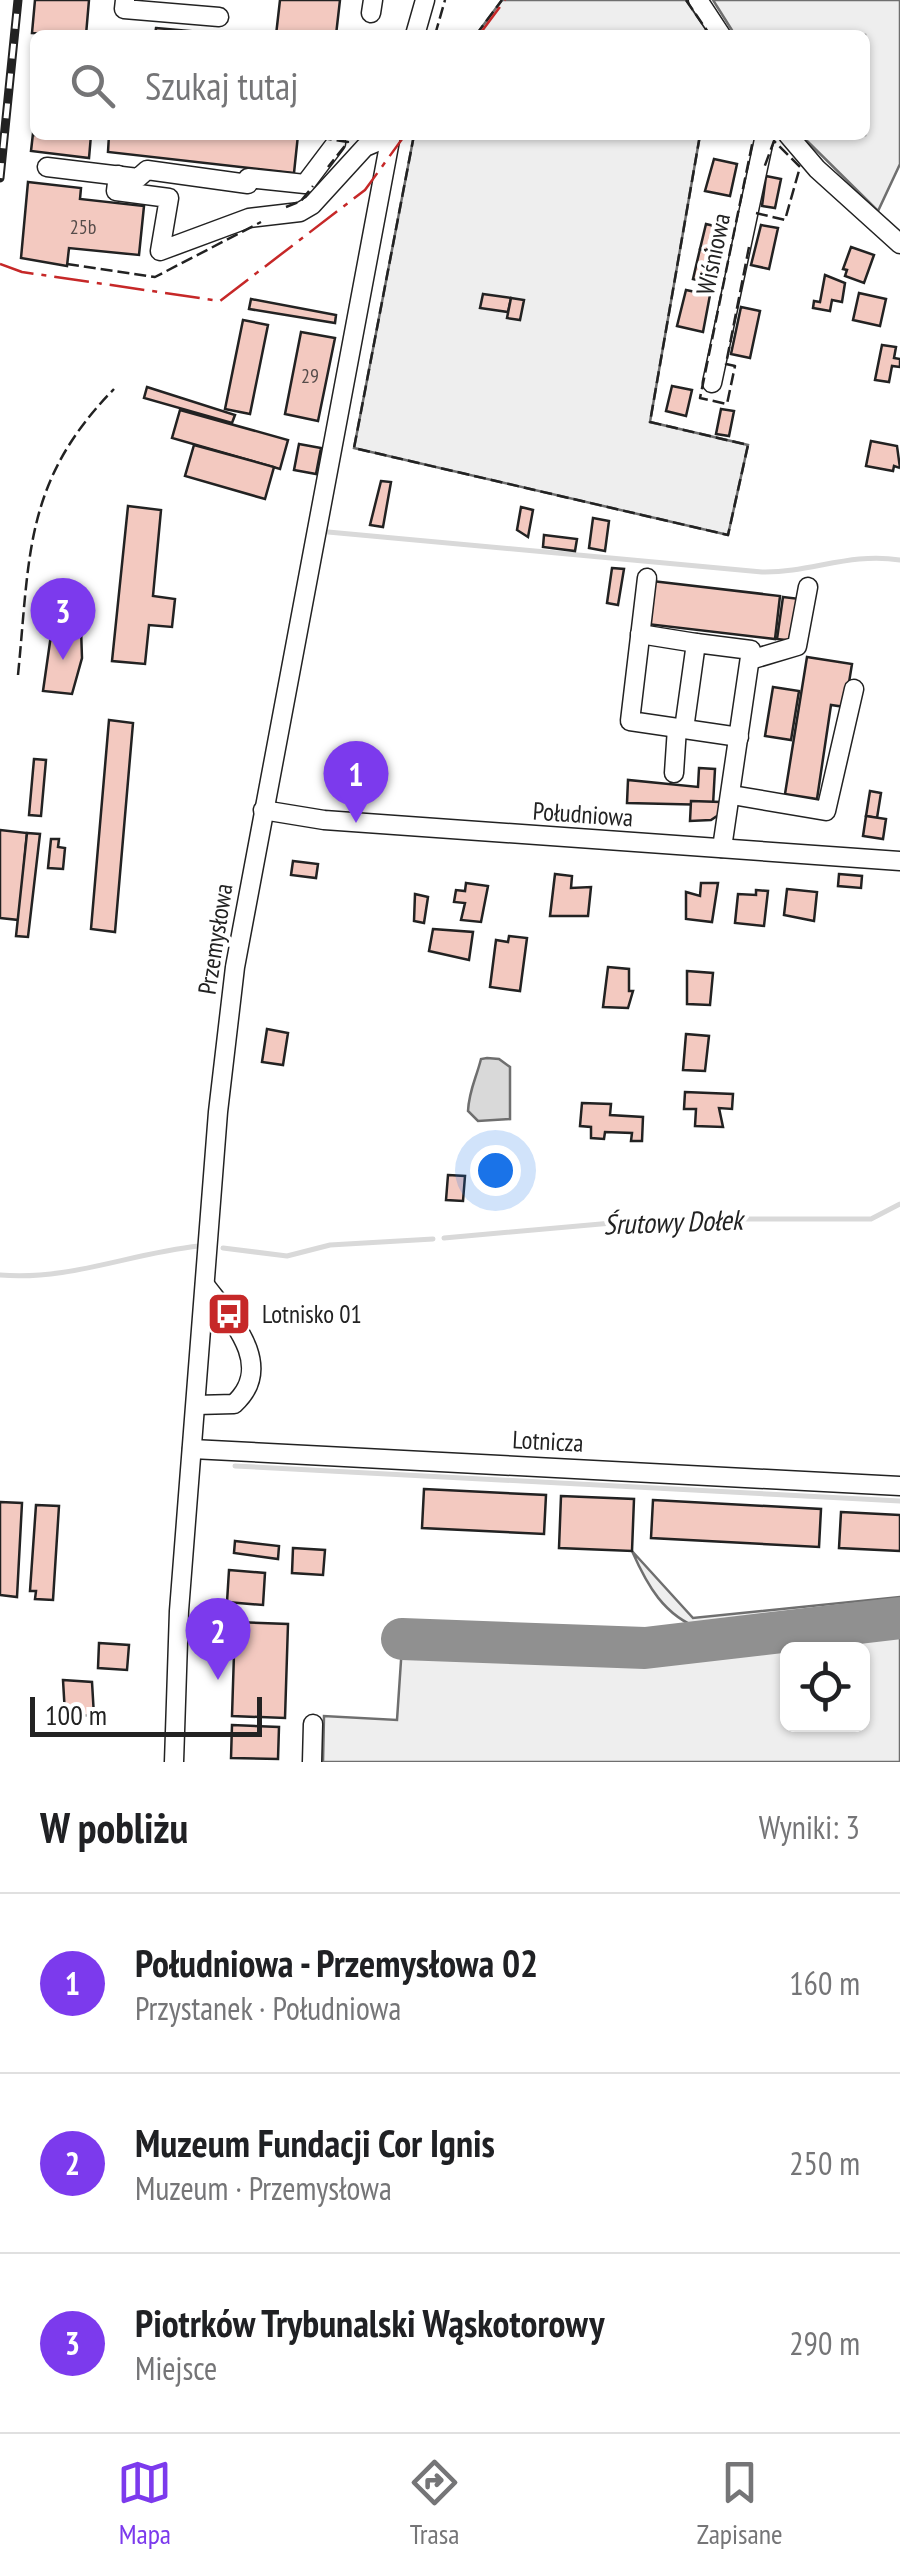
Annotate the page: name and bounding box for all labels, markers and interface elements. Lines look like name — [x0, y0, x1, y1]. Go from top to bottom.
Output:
search box — [30, 30, 870, 140]
icon: search — [65, 58, 120, 113]
text: Szukaj tutaj — [145, 61, 298, 110]
street label: Wiśniowa — [689, 210, 737, 298]
house number: 25b — [70, 214, 96, 240]
house number: 29 — [301, 363, 319, 389]
pin: 3 — [30, 578, 96, 660]
pin: 1 — [324, 740, 388, 823]
street label: Południowa — [532, 795, 634, 833]
street label: Przemysłowa — [190, 881, 240, 997]
your location — [470, 1145, 521, 1196]
water label: Śrutowy Dołek — [603, 1200, 746, 1242]
bus stop icon: Lotnisko 01 — [206, 1291, 252, 1337]
place label: Lotnisko 01 — [262, 1298, 362, 1330]
street label: Lotnicza — [512, 1423, 584, 1459]
pin: 2 — [186, 1598, 250, 1680]
map controls — [780, 1642, 870, 1732]
button: locate — [780, 1642, 870, 1732]
scale bar — [30, 1692, 262, 1736]
text: 100 m — [45, 1696, 107, 1733]
text: W pobliżu — [40, 1800, 188, 1855]
text: Wyniki: 3 — [759, 1806, 860, 1848]
text: Południowa - Przemysłowa 02 — [135, 1938, 538, 1987]
text: 1 — [65, 1962, 80, 2004]
text: 160 m — [789, 1962, 860, 2004]
text: Przystanek · Południowa — [135, 1987, 401, 2029]
text: Muzeum Fundacji Cor Ignis — [135, 2118, 495, 2167]
text: 2 — [65, 2142, 80, 2184]
text: 250 m — [789, 2142, 860, 2184]
text: Muzeum · Przemysłowa — [135, 2167, 392, 2209]
text: Piotrków Trybunalski Wąskotorowy — [135, 2298, 604, 2347]
text: 3 — [65, 2322, 80, 2364]
text: 290 m — [789, 2322, 860, 2364]
text: Miejsce — [135, 2347, 217, 2389]
tab: Mapa — [117, 2455, 172, 2552]
tab: Trasa — [407, 2455, 462, 2552]
tab: Zapisane — [697, 2455, 783, 2552]

